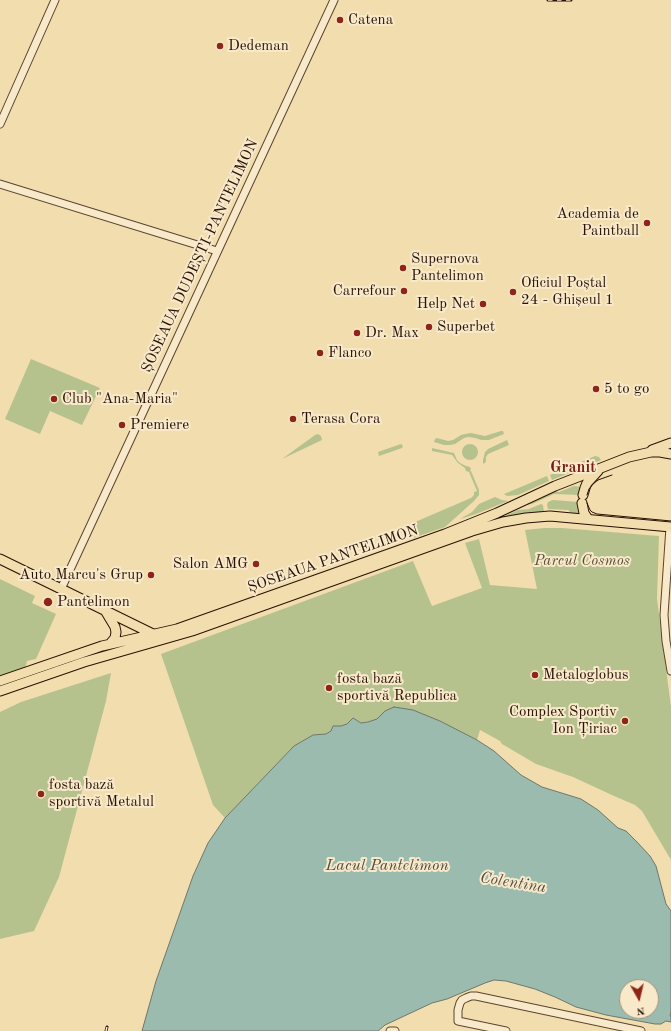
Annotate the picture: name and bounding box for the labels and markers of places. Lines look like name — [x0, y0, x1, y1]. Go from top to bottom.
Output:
place label: Catena — [348, 11, 393, 29]
marker: Catena — [335, 15, 345, 25]
place label: Dedeman — [228, 37, 289, 55]
marker: Dedeman — [215, 41, 225, 51]
place label: Academia de Paintball — [557, 205, 639, 240]
marker: Academia de Paintball — [642, 218, 652, 228]
place label: Supernova Pantelimon — [411, 250, 484, 285]
marker: Supernova Pantelimon — [398, 263, 408, 273]
place label: Oficiul Poștal 24 - Ghișeul 1 — [521, 274, 614, 309]
place label: Carrefour — [333, 282, 396, 300]
marker: Carrefour — [399, 286, 409, 296]
marker: Oficiul Poștal 24 - Ghișeul 1 — [508, 287, 518, 297]
place label: Help Net — [417, 295, 475, 313]
marker: Help Net — [478, 299, 488, 309]
place label: Superbet — [437, 318, 495, 336]
marker: Superbet — [424, 322, 434, 332]
place label: Dr. Max — [365, 324, 419, 342]
marker: Dr. Max — [352, 328, 362, 338]
place label: Flanco — [328, 344, 372, 362]
marker: Flanco — [315, 348, 325, 358]
place label: 5 to go — [604, 380, 649, 398]
marker: 5 to go — [591, 384, 601, 394]
place label: Club "Ana-Maria" — [62, 390, 178, 408]
marker: Club "Ana-Maria" — [49, 394, 59, 404]
place label: Terasa Cora — [301, 410, 380, 428]
marker: Terasa Cora — [288, 414, 298, 424]
place label: Premiere — [130, 416, 189, 434]
marker: Premiere — [117, 420, 127, 430]
place label: Salon AMG — [173, 555, 248, 573]
marker: Salon AMG — [251, 559, 261, 569]
place label: Auto Marcu's Grup — [19, 566, 143, 584]
marker: Auto Marcu's Grup — [146, 570, 156, 580]
place label: Pantelimon — [57, 593, 130, 611]
marker: Pantelimon — [42, 596, 54, 608]
place label: Metaloglobus — [543, 666, 628, 684]
place label: fosta bază sportivă Republica — [337, 670, 457, 705]
marker: Metaloglobus — [530, 670, 540, 680]
marker: fosta bază sportivă Republica — [324, 683, 334, 693]
place label: Complex Sportiv Ion Țiriac — [509, 703, 617, 738]
marker: Complex Sportiv Ion Țiriac — [620, 716, 630, 726]
place label: fosta bază sportivă Metalul — [49, 776, 154, 811]
marker: fosta bază sportivă Metalul — [36, 789, 46, 799]

